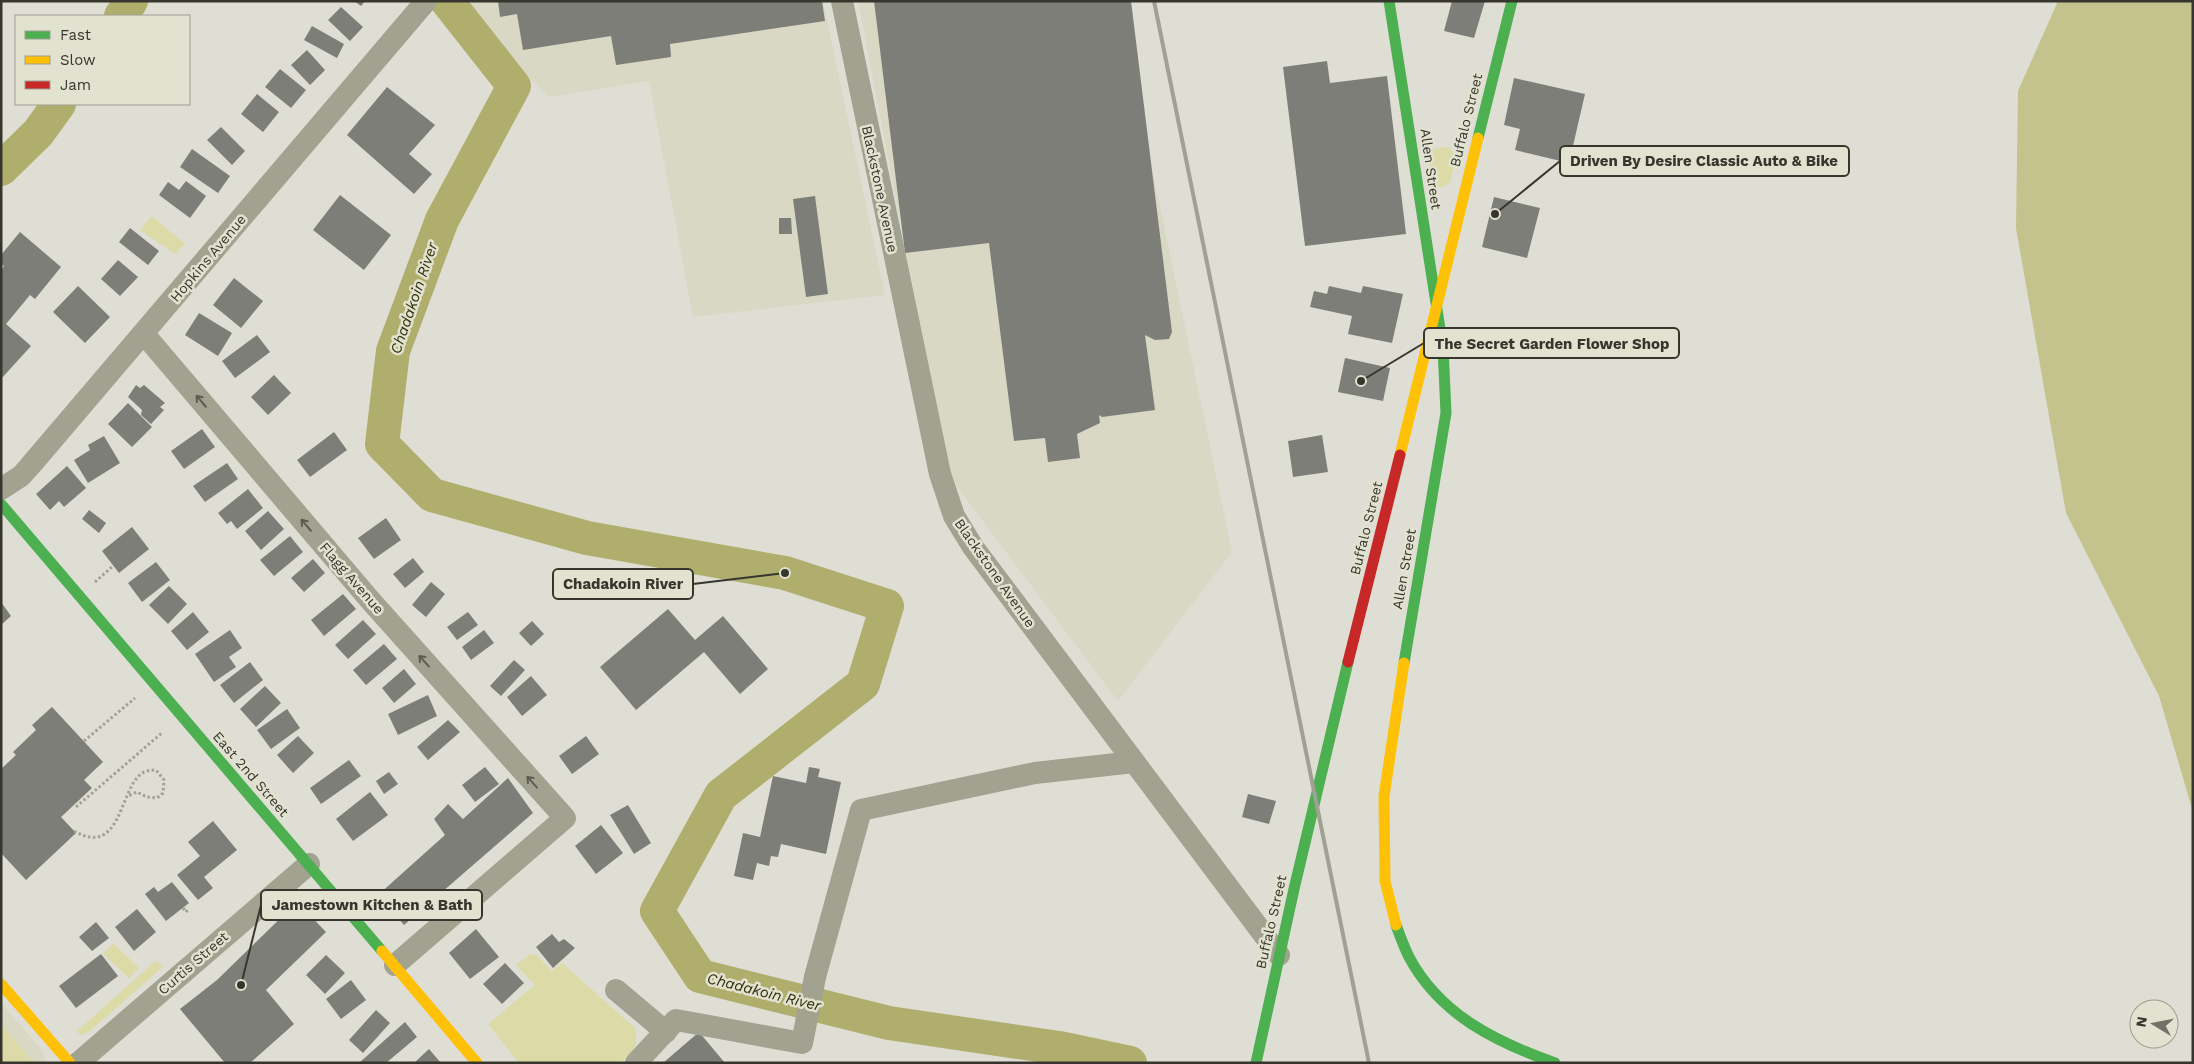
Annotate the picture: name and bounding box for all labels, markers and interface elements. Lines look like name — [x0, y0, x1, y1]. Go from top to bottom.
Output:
legend — [15, 15, 190, 105]
text: Fast — [60, 26, 92, 44]
text: Slow — [60, 51, 96, 69]
street label: Buffalo Street — [1447, 71, 1485, 168]
text: Jam — [60, 76, 91, 94]
street label: Blackstone Avenue — [859, 124, 901, 254]
street label: Allen Street — [1417, 128, 1445, 211]
callout: Driven By Desire Classic Auto & Bike — [1560, 146, 1849, 176]
text: Driven By Desire Classic Auto & Bike — [1570, 152, 1838, 170]
street label: Hopkins Avenue — [167, 211, 249, 305]
water label: Chadakoin River — [386, 239, 442, 356]
callout: The Secret Garden Flower Shop — [1424, 328, 1679, 358]
text: The Secret Garden Flower Shop — [1435, 335, 1669, 353]
one-way arrow — [196, 395, 207, 408]
street label: Buffalo Street — [1347, 479, 1385, 576]
street label: Blackstone Avenue — [951, 516, 1039, 630]
one-way arrow — [301, 519, 312, 532]
street label: Allen Street — [1389, 527, 1419, 611]
street label: Flagg Avenue — [317, 539, 387, 617]
callout: Chadakoin River — [553, 569, 693, 599]
text: Chadakoin River — [563, 575, 684, 593]
one-way arrow — [418, 654, 430, 667]
street label: East 2nd Street — [210, 728, 292, 820]
one-way arrow — [527, 776, 538, 789]
street label: Buffalo Street — [1252, 873, 1290, 971]
callout: Jamestown Kitchen & Bath — [261, 890, 482, 920]
text: Jamestown Kitchen & Bath — [271, 896, 473, 914]
street label: Curtis Street — [155, 928, 231, 998]
water label: Chadakoin River — [705, 969, 824, 1015]
north arrow — [2129, 999, 2179, 1049]
text: N — [2132, 1015, 2150, 1028]

